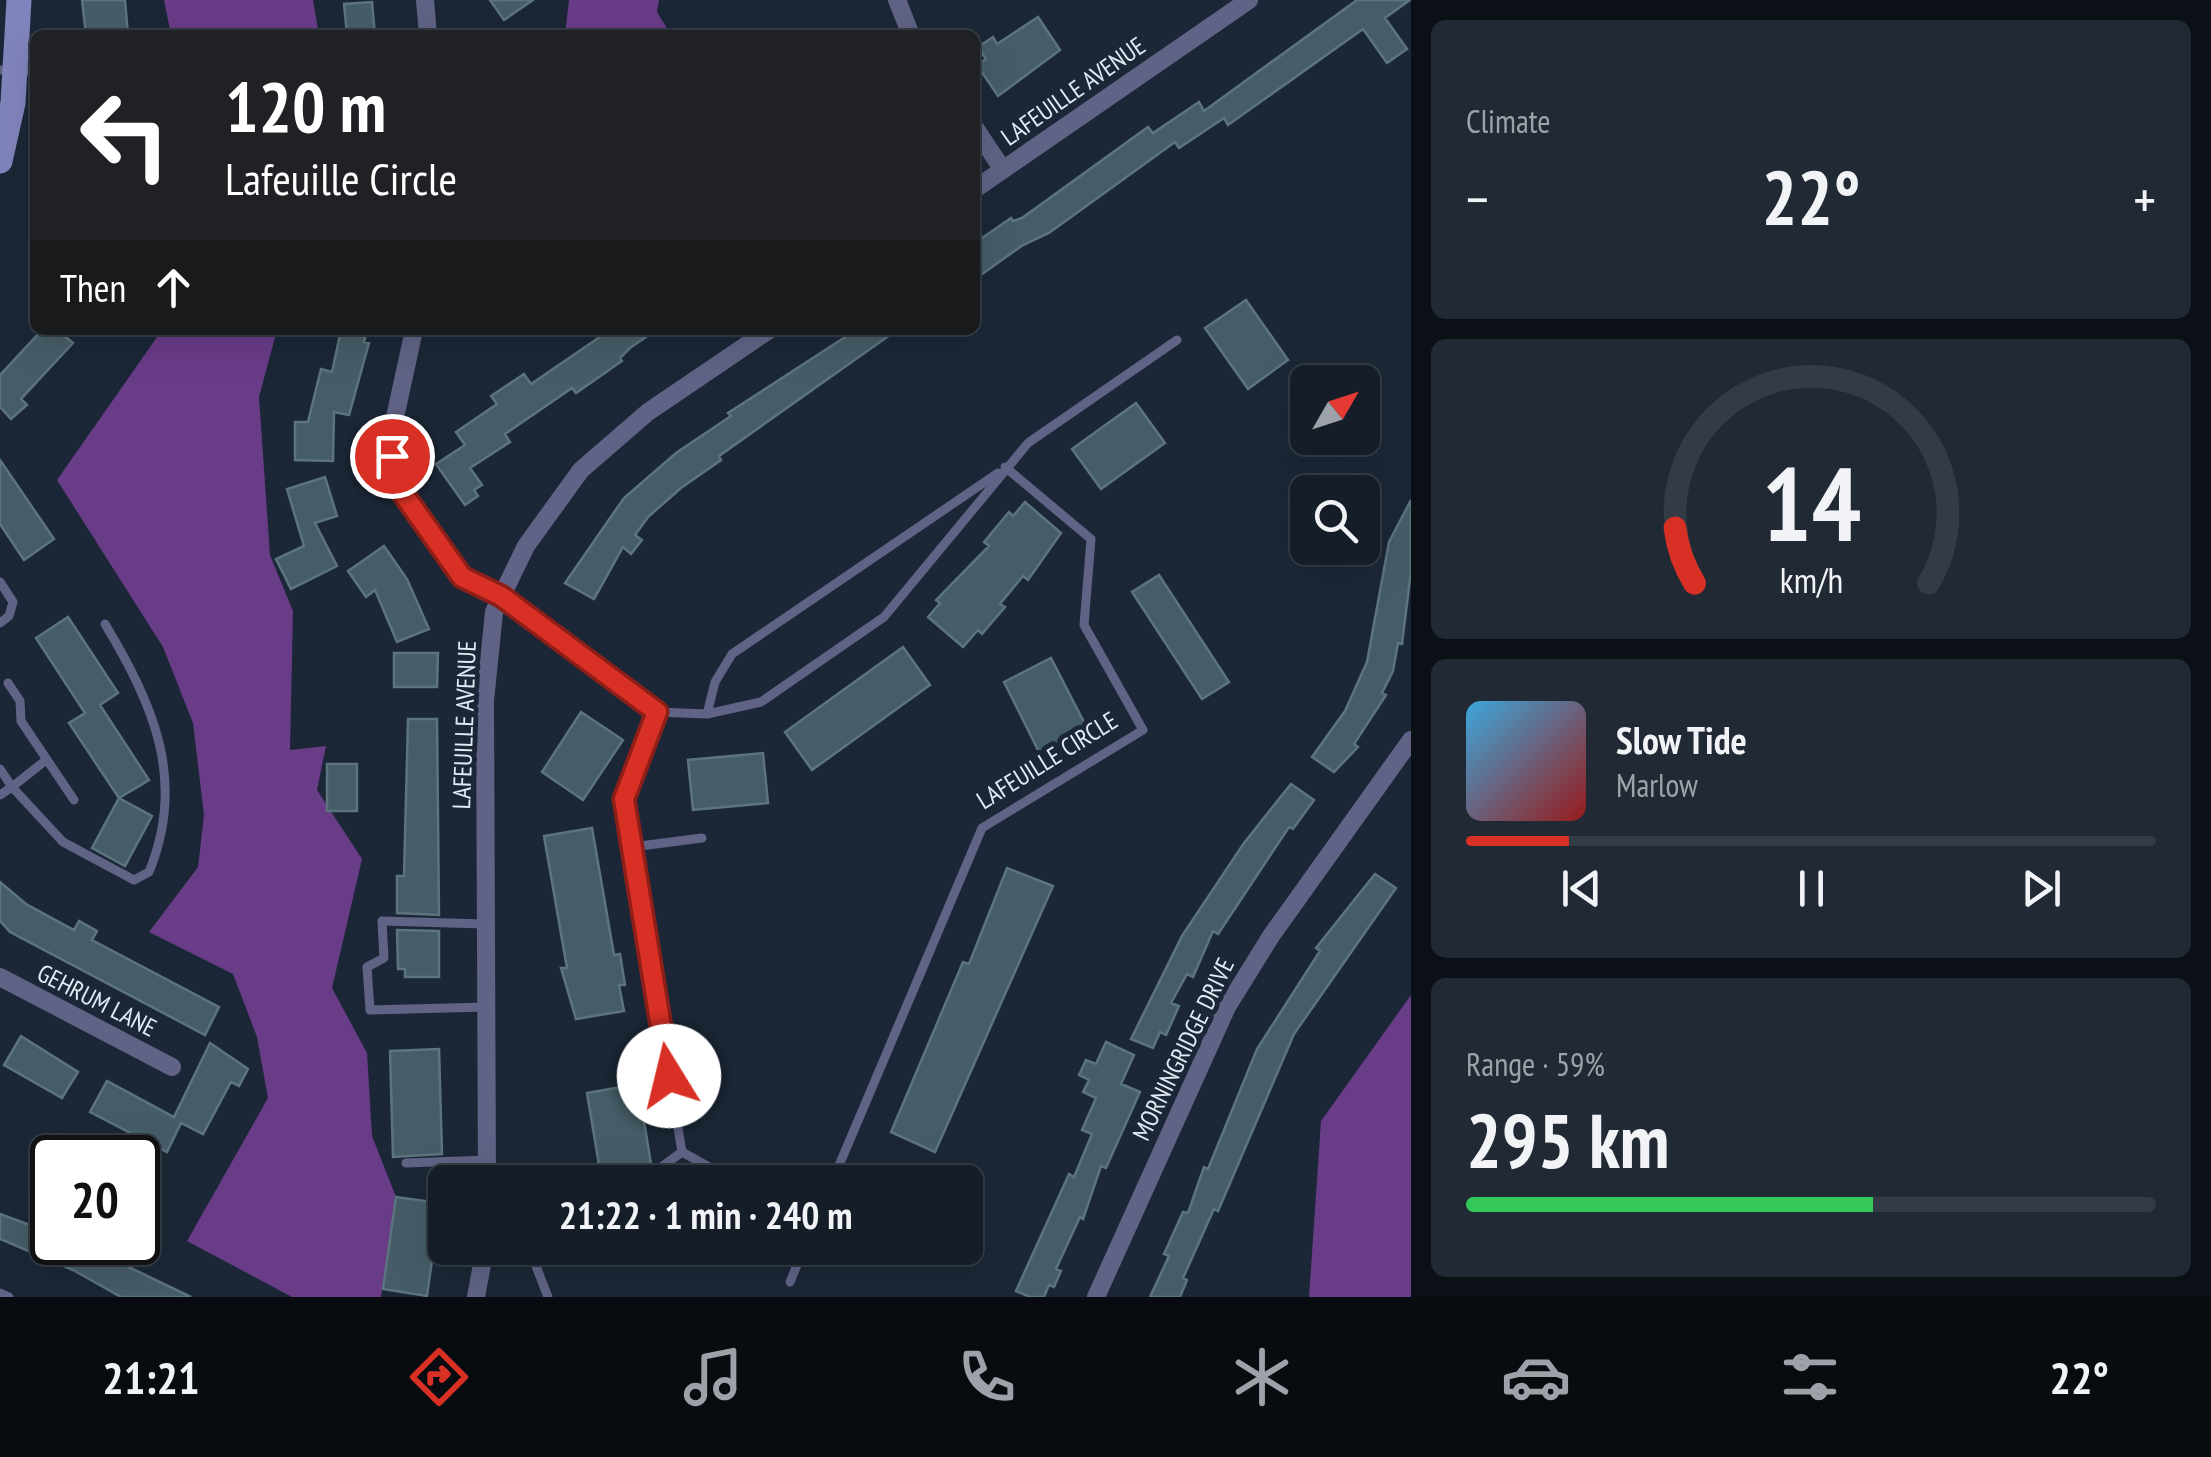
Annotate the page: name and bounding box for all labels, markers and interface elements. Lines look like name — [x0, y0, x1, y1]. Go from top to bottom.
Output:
street label: LAFEUILLE AVENUE — [995, 30, 1151, 152]
text: 120 m — [225, 61, 386, 151]
icon: left — [60, 70, 190, 200]
text: Climate — [1466, 100, 1550, 142]
text: Lafeuille Circle — [225, 149, 457, 207]
text: 22° — [1761, 149, 1861, 246]
text: − — [1466, 163, 1489, 234]
text: + — [2133, 163, 2156, 234]
icon: ahead — [146, 260, 201, 315]
text: Then — [60, 263, 126, 312]
north arrow — [1290, 365, 1380, 455]
map controls — [1290, 365, 1380, 565]
pin — [350, 414, 435, 499]
icon: arrive — [365, 429, 420, 484]
text: 14 — [1761, 435, 1861, 570]
button: search — [1290, 475, 1380, 565]
text: km/h — [1779, 557, 1843, 603]
street label: LAFEUILLE AVENUE — [445, 640, 483, 810]
street label: LAFEUILLE CIRCLE — [971, 704, 1123, 816]
text: Slow Tide — [1616, 715, 1747, 764]
text: Marlow — [1616, 764, 1698, 806]
icon: previous — [1554, 861, 1609, 916]
icon: pause — [1784, 861, 1839, 916]
icon: next — [2014, 861, 2069, 916]
street label: MORNINGRIDGE DRIVE — [1125, 952, 1241, 1146]
street label: GEHRUM LANE — [32, 956, 162, 1044]
position arrow — [617, 1024, 721, 1128]
text: Range · 59% — [1466, 1043, 1605, 1085]
text: 295 km — [1466, 1092, 1670, 1189]
speed limit sign: 20 — [30, 1135, 160, 1265]
text: 21:22 · 1 min · 240 m — [559, 1190, 852, 1239]
icon: directions — [404, 1342, 474, 1412]
icon: music — [678, 1342, 748, 1412]
icon: phone — [952, 1342, 1022, 1412]
icon: climate — [1227, 1342, 1297, 1412]
icon: car — [1501, 1342, 1571, 1412]
icon: filters — [1775, 1342, 1845, 1412]
text: 21:21 — [102, 1348, 199, 1406]
text: 22° — [2049, 1348, 2109, 1406]

